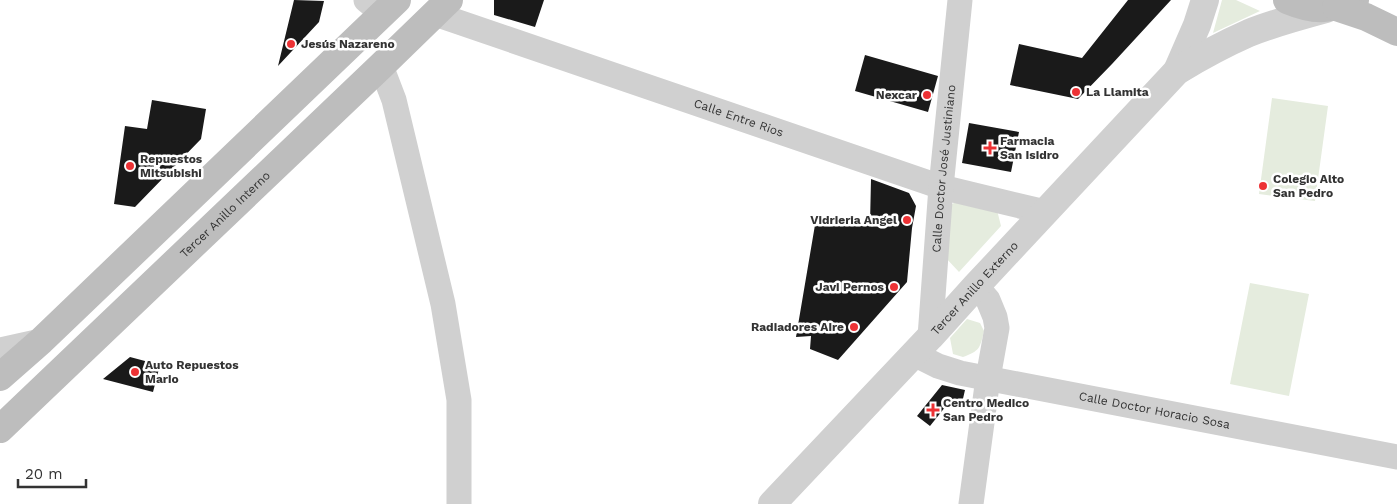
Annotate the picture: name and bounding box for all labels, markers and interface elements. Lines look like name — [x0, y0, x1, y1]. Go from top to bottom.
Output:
place label: Jesús Nazareno — [301, 37, 395, 51]
marker: Jesús Nazareno — [285, 38, 297, 50]
street label: Calle Doctor José Justiniano — [929, 84, 958, 253]
place label: La Llamita — [1086, 85, 1149, 99]
marker: La Llamita — [1070, 86, 1082, 98]
place label: Nexcar — [876, 88, 918, 102]
marker: Nexcar — [921, 89, 933, 101]
street label: Calle Entre Rios — [692, 96, 785, 140]
place label: Farmacia San Isidro — [1000, 134, 1059, 162]
marker: Farmacia San Isidro — [984, 142, 996, 154]
place label: Repuestos Mitsubishi — [140, 152, 203, 180]
marker: Repuestos Mitsubishi — [124, 160, 136, 172]
street label: Tercer Anillo Interno — [177, 168, 273, 261]
place label: Colegio Alto San Pedro — [1273, 172, 1344, 200]
marker: Colegio Alto San Pedro — [1257, 180, 1269, 192]
place label: Vidrieria Angel — [810, 213, 897, 227]
marker: Vidrieria Angel — [901, 214, 913, 226]
street label: Tercer Anillo Externo — [928, 238, 1021, 338]
place label: Javi Pernos — [815, 280, 885, 294]
marker: Javi Pernos — [888, 281, 900, 293]
place label: Radiadores Aire — [751, 320, 844, 334]
marker: Radiadores Aire — [848, 321, 860, 333]
place label: Auto Repuestos Mario — [145, 358, 239, 386]
marker: Auto Repuestos Mario — [129, 366, 141, 378]
street label: Calle Doctor Horacio Sosa — [1078, 389, 1232, 432]
place label: Centro Medico San Pedro — [943, 396, 1029, 424]
marker: Centro Medico San Pedro — [927, 404, 939, 416]
scale bar — [18, 456, 85, 488]
text: 20 m — [25, 465, 63, 483]

